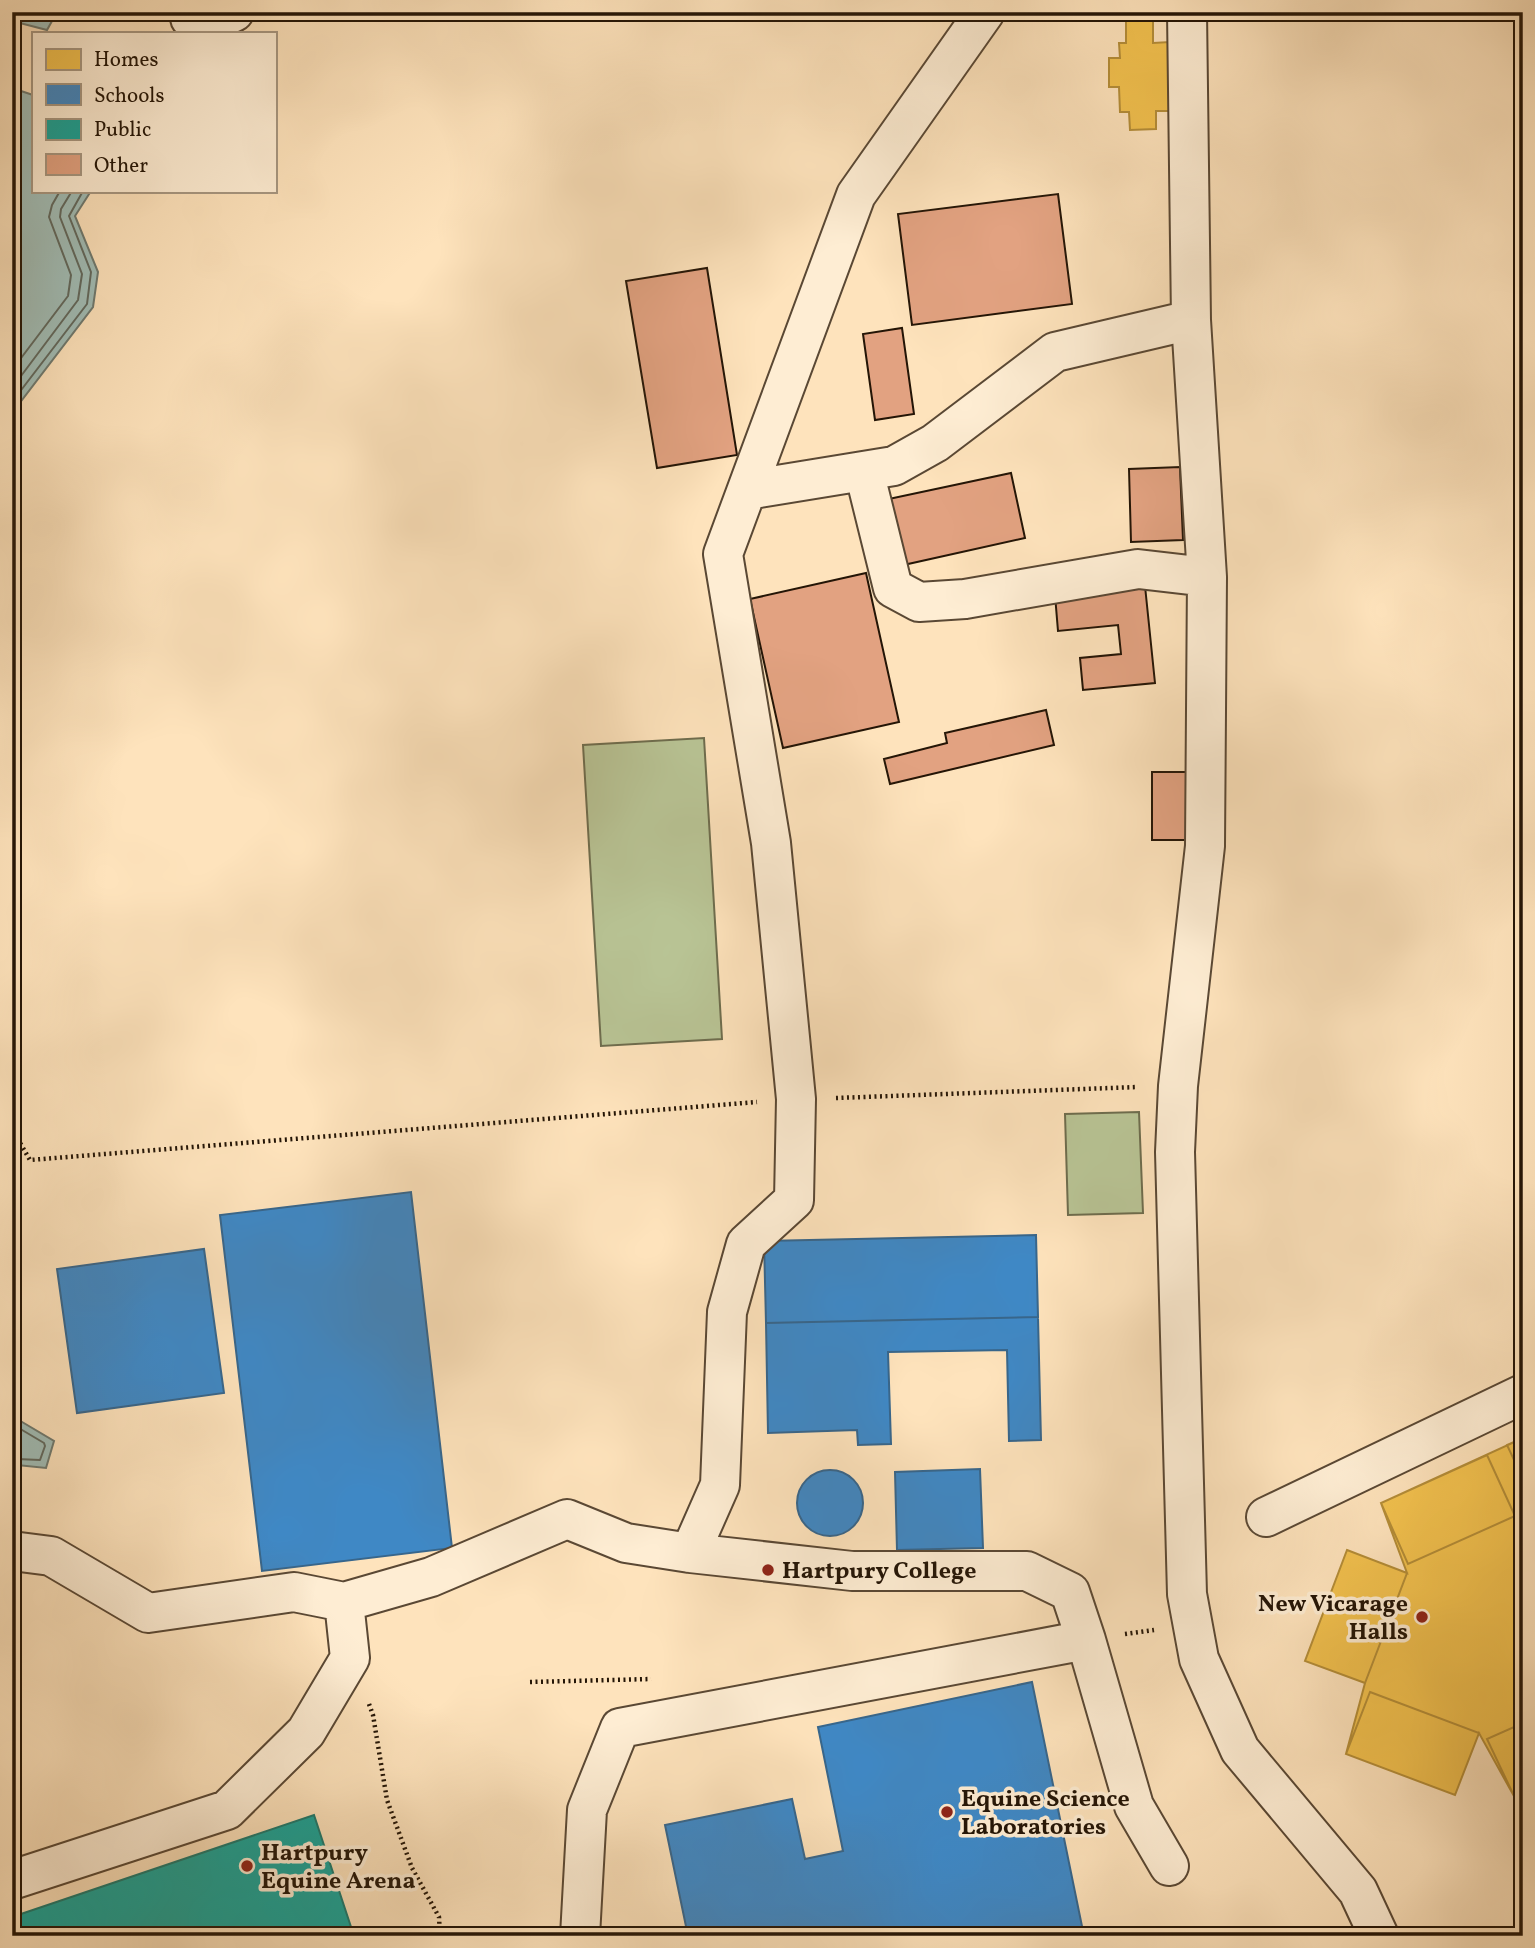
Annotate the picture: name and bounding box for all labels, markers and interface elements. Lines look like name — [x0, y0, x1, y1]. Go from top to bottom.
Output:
legend — [32, 32, 276, 192]
text: Homes — [94, 46, 159, 75]
text: Schools — [94, 82, 164, 111]
text: Public — [94, 116, 151, 145]
text: Other — [94, 152, 148, 181]
place label: Hartpury College — [782, 1555, 976, 1589]
marker: Hartpury College — [760, 1562, 776, 1578]
place label: New Vicarage Halls — [1258, 1588, 1408, 1650]
marker: New Vicarage Halls — [1414, 1609, 1430, 1625]
place label: Equine Science Laboratories — [961, 1783, 1130, 1845]
marker: Equine Science Laboratories — [939, 1804, 955, 1820]
place label: Hartpury Equine Arena — [261, 1837, 416, 1899]
marker: Hartpury Equine Arena — [239, 1858, 255, 1874]

